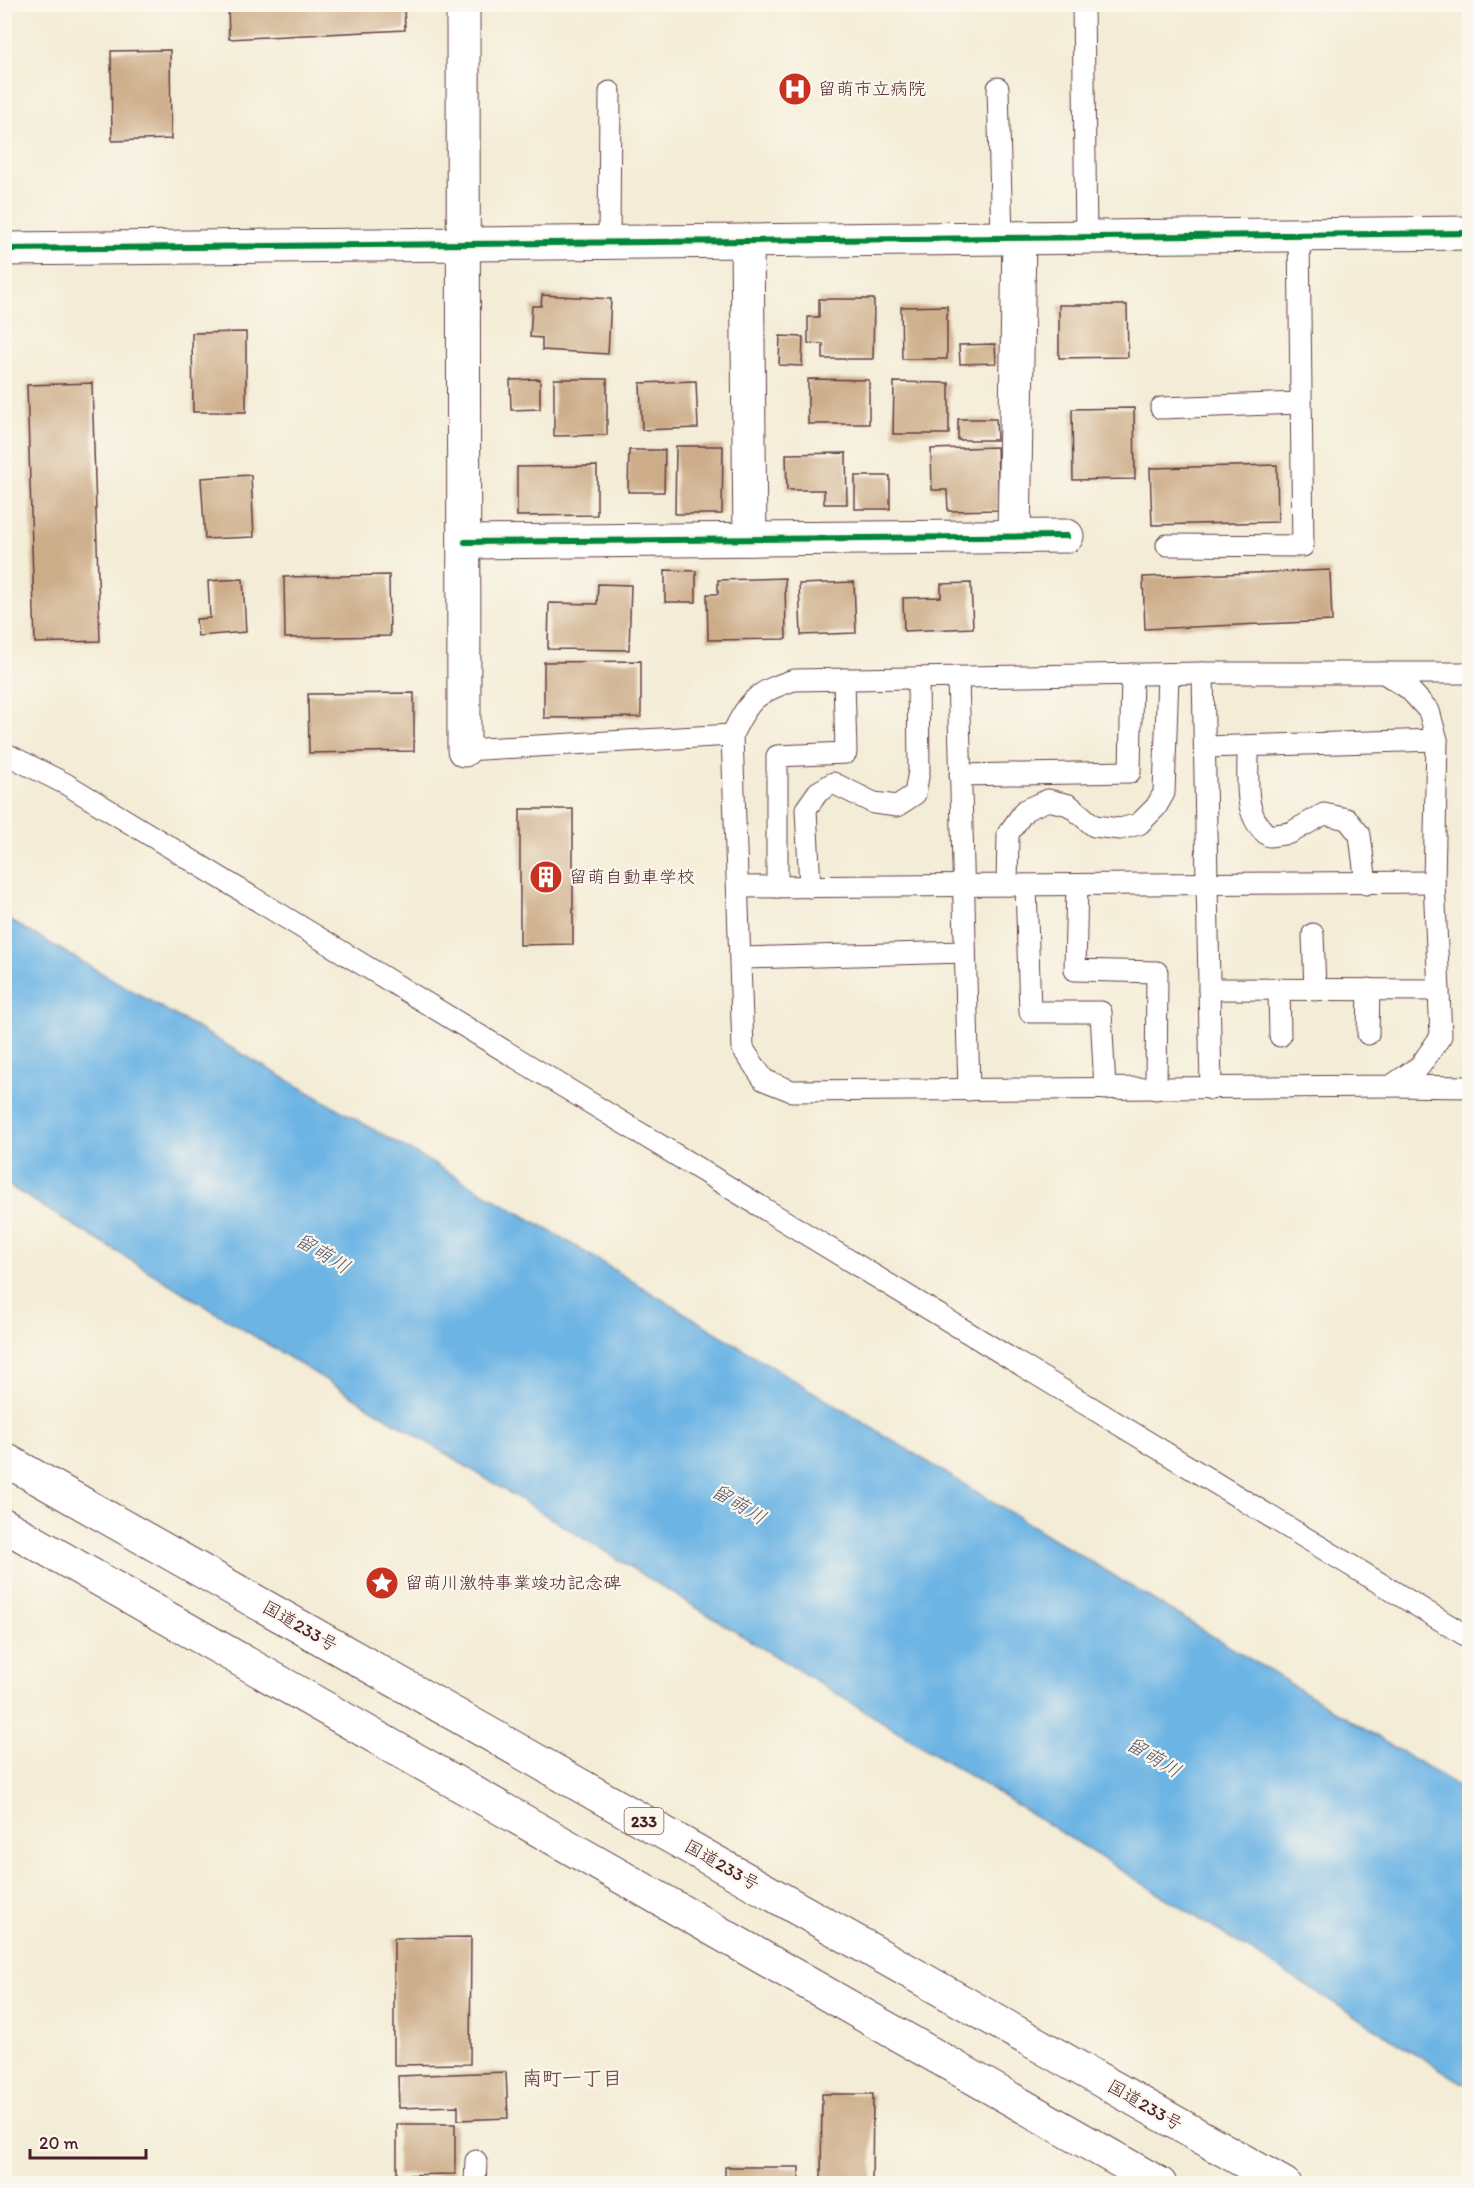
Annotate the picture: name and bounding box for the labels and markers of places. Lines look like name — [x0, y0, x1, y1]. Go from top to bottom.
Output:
hospital icon: 留萌市立病院 — [777, 71, 813, 107]
place label: 留萌市立病院 — [818, 78, 926, 100]
building icon: 留萌自動車学校 — [528, 859, 564, 895]
place label: 留萌自動車学校 — [569, 866, 695, 888]
place icon: 留萌川激特事業竣功記念碑 — [364, 1565, 400, 1601]
place label: 留萌川激特事業竣功記念碑 — [405, 1572, 621, 1594]

